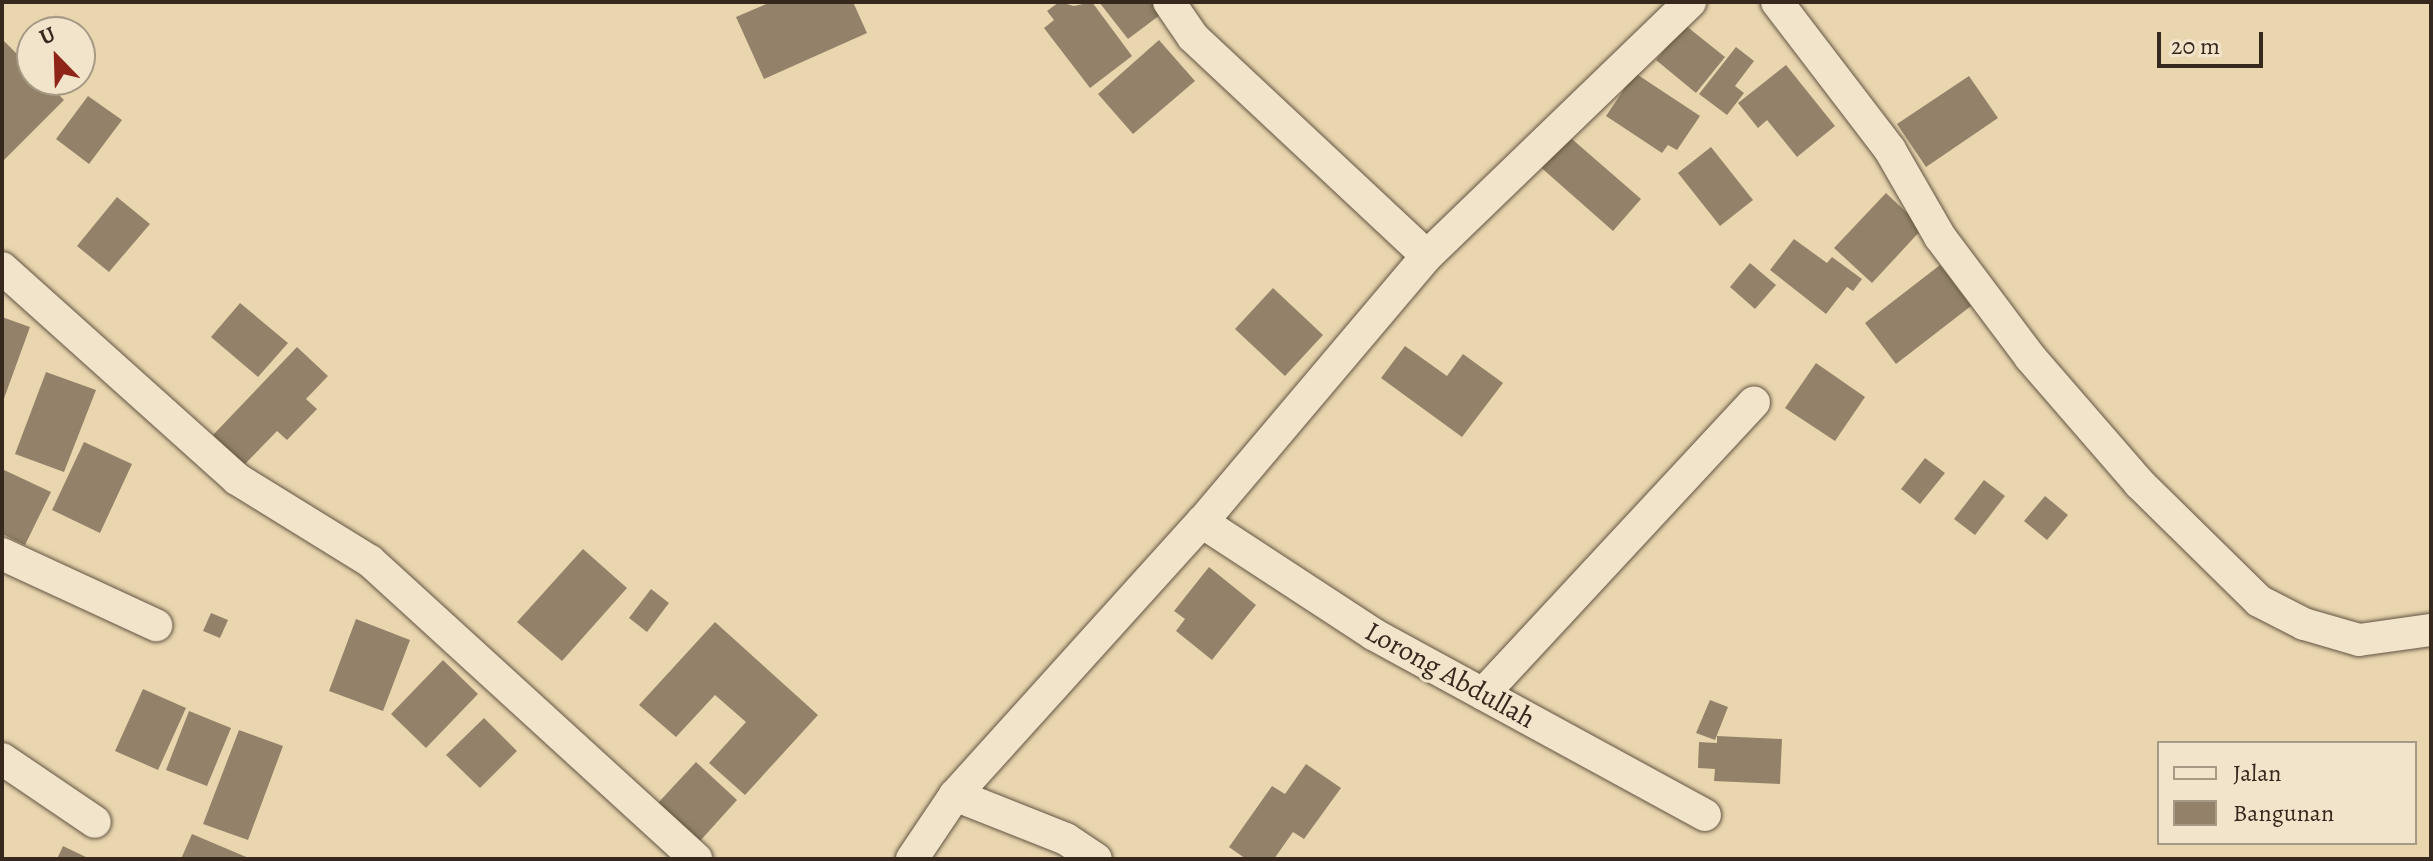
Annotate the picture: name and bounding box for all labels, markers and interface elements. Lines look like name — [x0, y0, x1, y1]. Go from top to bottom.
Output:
north arrow — [16, 16, 96, 96]
scale bar — [2161, 16, 2267, 66]
text: U — [35, 19, 60, 52]
text: 20 m — [2171, 30, 2220, 62]
street label: Lorong Abdullah — [1359, 614, 1541, 736]
legend — [2157, 741, 2417, 845]
text: Jalan — [2233, 757, 2282, 789]
text: Bangunan — [2233, 797, 2334, 829]

